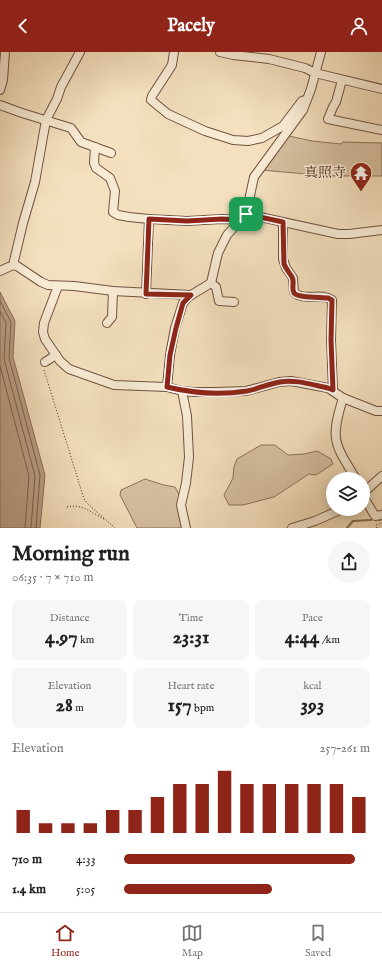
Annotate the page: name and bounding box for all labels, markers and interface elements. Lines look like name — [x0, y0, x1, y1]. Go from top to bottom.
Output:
icon: back — [12, 15, 34, 37]
text: Pacely — [167, 15, 215, 38]
icon: person — [348, 15, 370, 37]
temple icon: 真照寺 — [348, 160, 374, 193]
place label: 真照寺 — [304, 164, 346, 182]
pin — [229, 197, 263, 231]
icon: arrive — [235, 203, 257, 225]
map controls — [326, 472, 370, 516]
button: layers — [326, 472, 370, 516]
text: Morning run — [12, 540, 130, 568]
button: share — [328, 541, 370, 583]
text: 06:35 · 7 × 710 m — [12, 569, 94, 586]
text: Distance — [50, 611, 90, 625]
text: Time — [179, 611, 203, 625]
text: Pace — [302, 611, 323, 625]
text: 4.97 — [45, 625, 78, 650]
text: 23:31 — [172, 625, 210, 650]
text: 4:44 — [285, 625, 319, 650]
text: km — [78, 633, 94, 647]
text: /km — [319, 633, 340, 647]
text: Elevation — [48, 679, 91, 693]
text: Heart rate — [168, 679, 214, 693]
text: kcal — [303, 679, 322, 693]
text: 28 — [56, 693, 73, 718]
text: 157 — [168, 693, 192, 718]
text: 393 — [300, 693, 324, 718]
text: m — [73, 701, 84, 715]
text: bpm — [192, 701, 214, 715]
text: Elevation — [12, 740, 64, 757]
text: 257–261 m — [320, 740, 370, 757]
text: 710 m — [12, 851, 42, 868]
text: 4:33 — [76, 851, 96, 868]
text: 1.4 km — [12, 881, 46, 898]
text: 5:05 — [76, 881, 95, 898]
tab: Home — [51, 922, 80, 960]
tab: Map — [181, 922, 203, 960]
tab: Saved — [305, 922, 331, 960]

